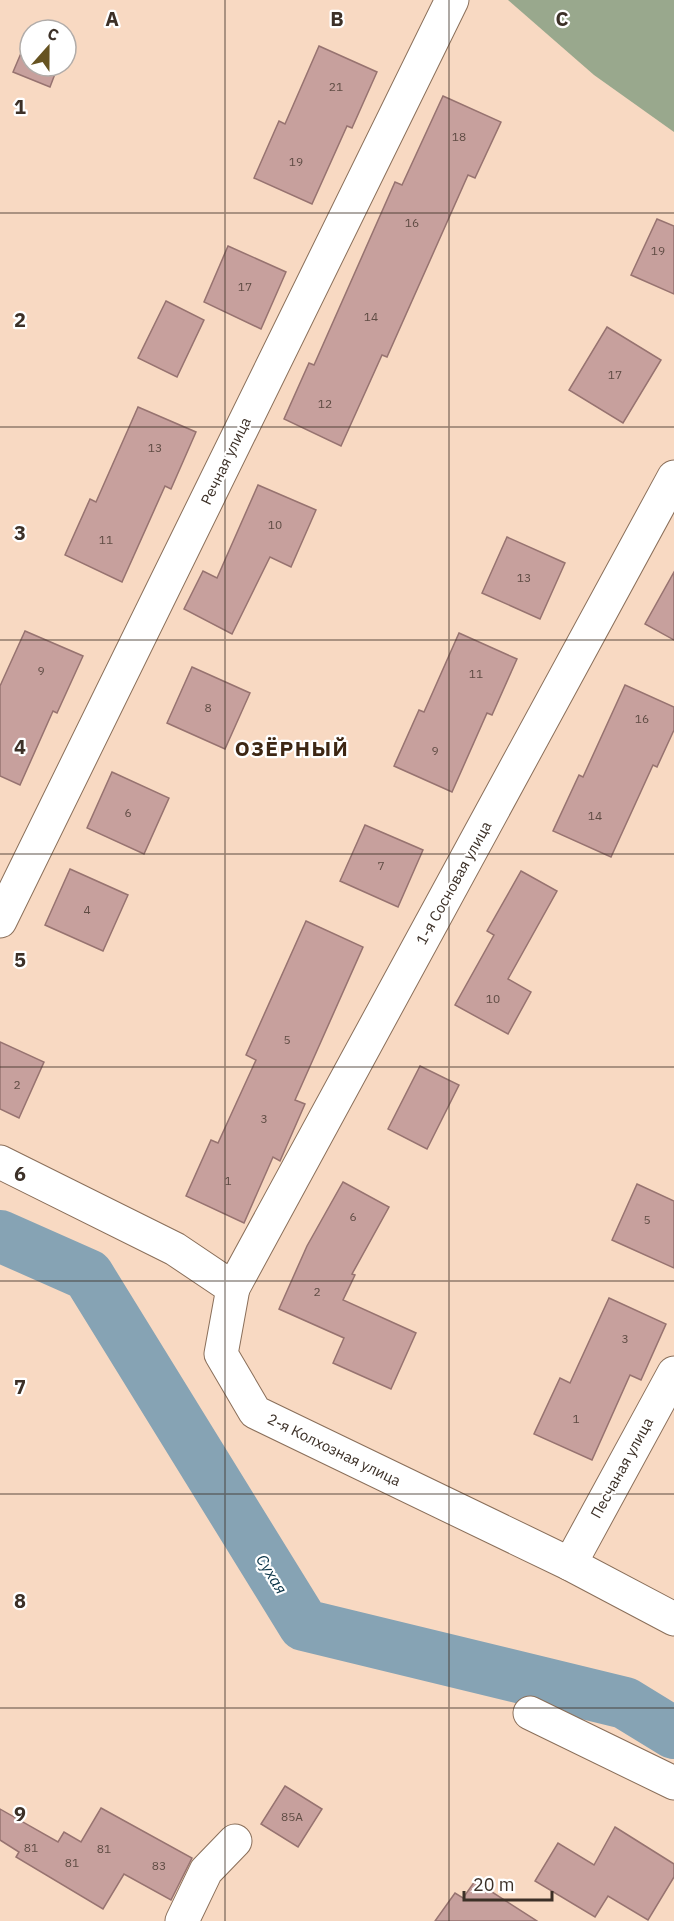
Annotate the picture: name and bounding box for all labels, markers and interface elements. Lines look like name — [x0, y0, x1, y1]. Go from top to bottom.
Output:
text: A — [105, 5, 119, 32]
text: B — [330, 5, 344, 32]
text: C — [555, 5, 569, 32]
north arrow — [18, 18, 78, 78]
text: С — [45, 23, 62, 45]
house number: 21 — [329, 79, 343, 94]
text: 1 — [14, 93, 26, 120]
house number: 18 — [452, 129, 466, 144]
house number: 19 — [289, 154, 303, 169]
house number: 16 — [405, 215, 419, 230]
house number: 19 — [651, 243, 665, 258]
house number: 17 — [238, 279, 252, 294]
text: 2 — [14, 306, 26, 333]
house number: 14 — [364, 309, 378, 324]
house number: 17 — [608, 367, 622, 382]
house number: 12 — [318, 396, 332, 411]
street label: Речная улица — [196, 414, 255, 508]
house number: 13 — [148, 440, 162, 455]
house number: 10 — [268, 517, 282, 532]
text: 3 — [14, 519, 26, 546]
house number: 11 — [99, 532, 113, 547]
house number: 13 — [517, 570, 531, 585]
house number: 9 — [37, 663, 45, 678]
house number: 11 — [469, 666, 483, 681]
house number: 8 — [204, 700, 212, 715]
house number: 16 — [635, 711, 649, 726]
text: 4 — [14, 733, 26, 760]
district label: ОЗЁРНЫЙ — [235, 734, 349, 762]
house number: 9 — [431, 743, 439, 758]
house number: 6 — [124, 805, 132, 820]
house number: 14 — [588, 808, 602, 823]
street label: 1-я Сосновая улица — [412, 818, 495, 948]
house number: 7 — [377, 858, 385, 873]
house number: 4 — [83, 902, 91, 917]
text: 5 — [14, 946, 26, 973]
house number: 10 — [486, 991, 500, 1006]
house number: 5 — [283, 1032, 291, 1047]
house number: 2 — [13, 1077, 21, 1092]
house number: 3 — [260, 1111, 268, 1126]
text: 6 — [14, 1160, 26, 1187]
house number: 1 — [224, 1173, 232, 1188]
house number: 6 — [349, 1209, 357, 1224]
house number: 5 — [643, 1212, 651, 1227]
house number: 2 — [313, 1284, 321, 1299]
house number: 3 — [621, 1331, 629, 1346]
text: 7 — [14, 1373, 26, 1400]
street label: 2-я Колхозная улица — [264, 1409, 404, 1490]
house number: 1 — [572, 1411, 580, 1426]
street label: Песчаная улица — [586, 1414, 657, 1521]
water label: Сухая — [252, 1551, 292, 1597]
text: 8 — [14, 1587, 26, 1614]
text: 9 — [14, 1800, 26, 1827]
house number: 85А — [281, 1809, 303, 1824]
house number: 81 — [24, 1840, 38, 1855]
house number: 81 — [97, 1841, 111, 1856]
house number: 81 — [65, 1855, 79, 1870]
house number: 83 — [152, 1858, 166, 1873]
scale bar — [464, 1864, 552, 1902]
text: 20 m — [473, 1873, 515, 1896]

